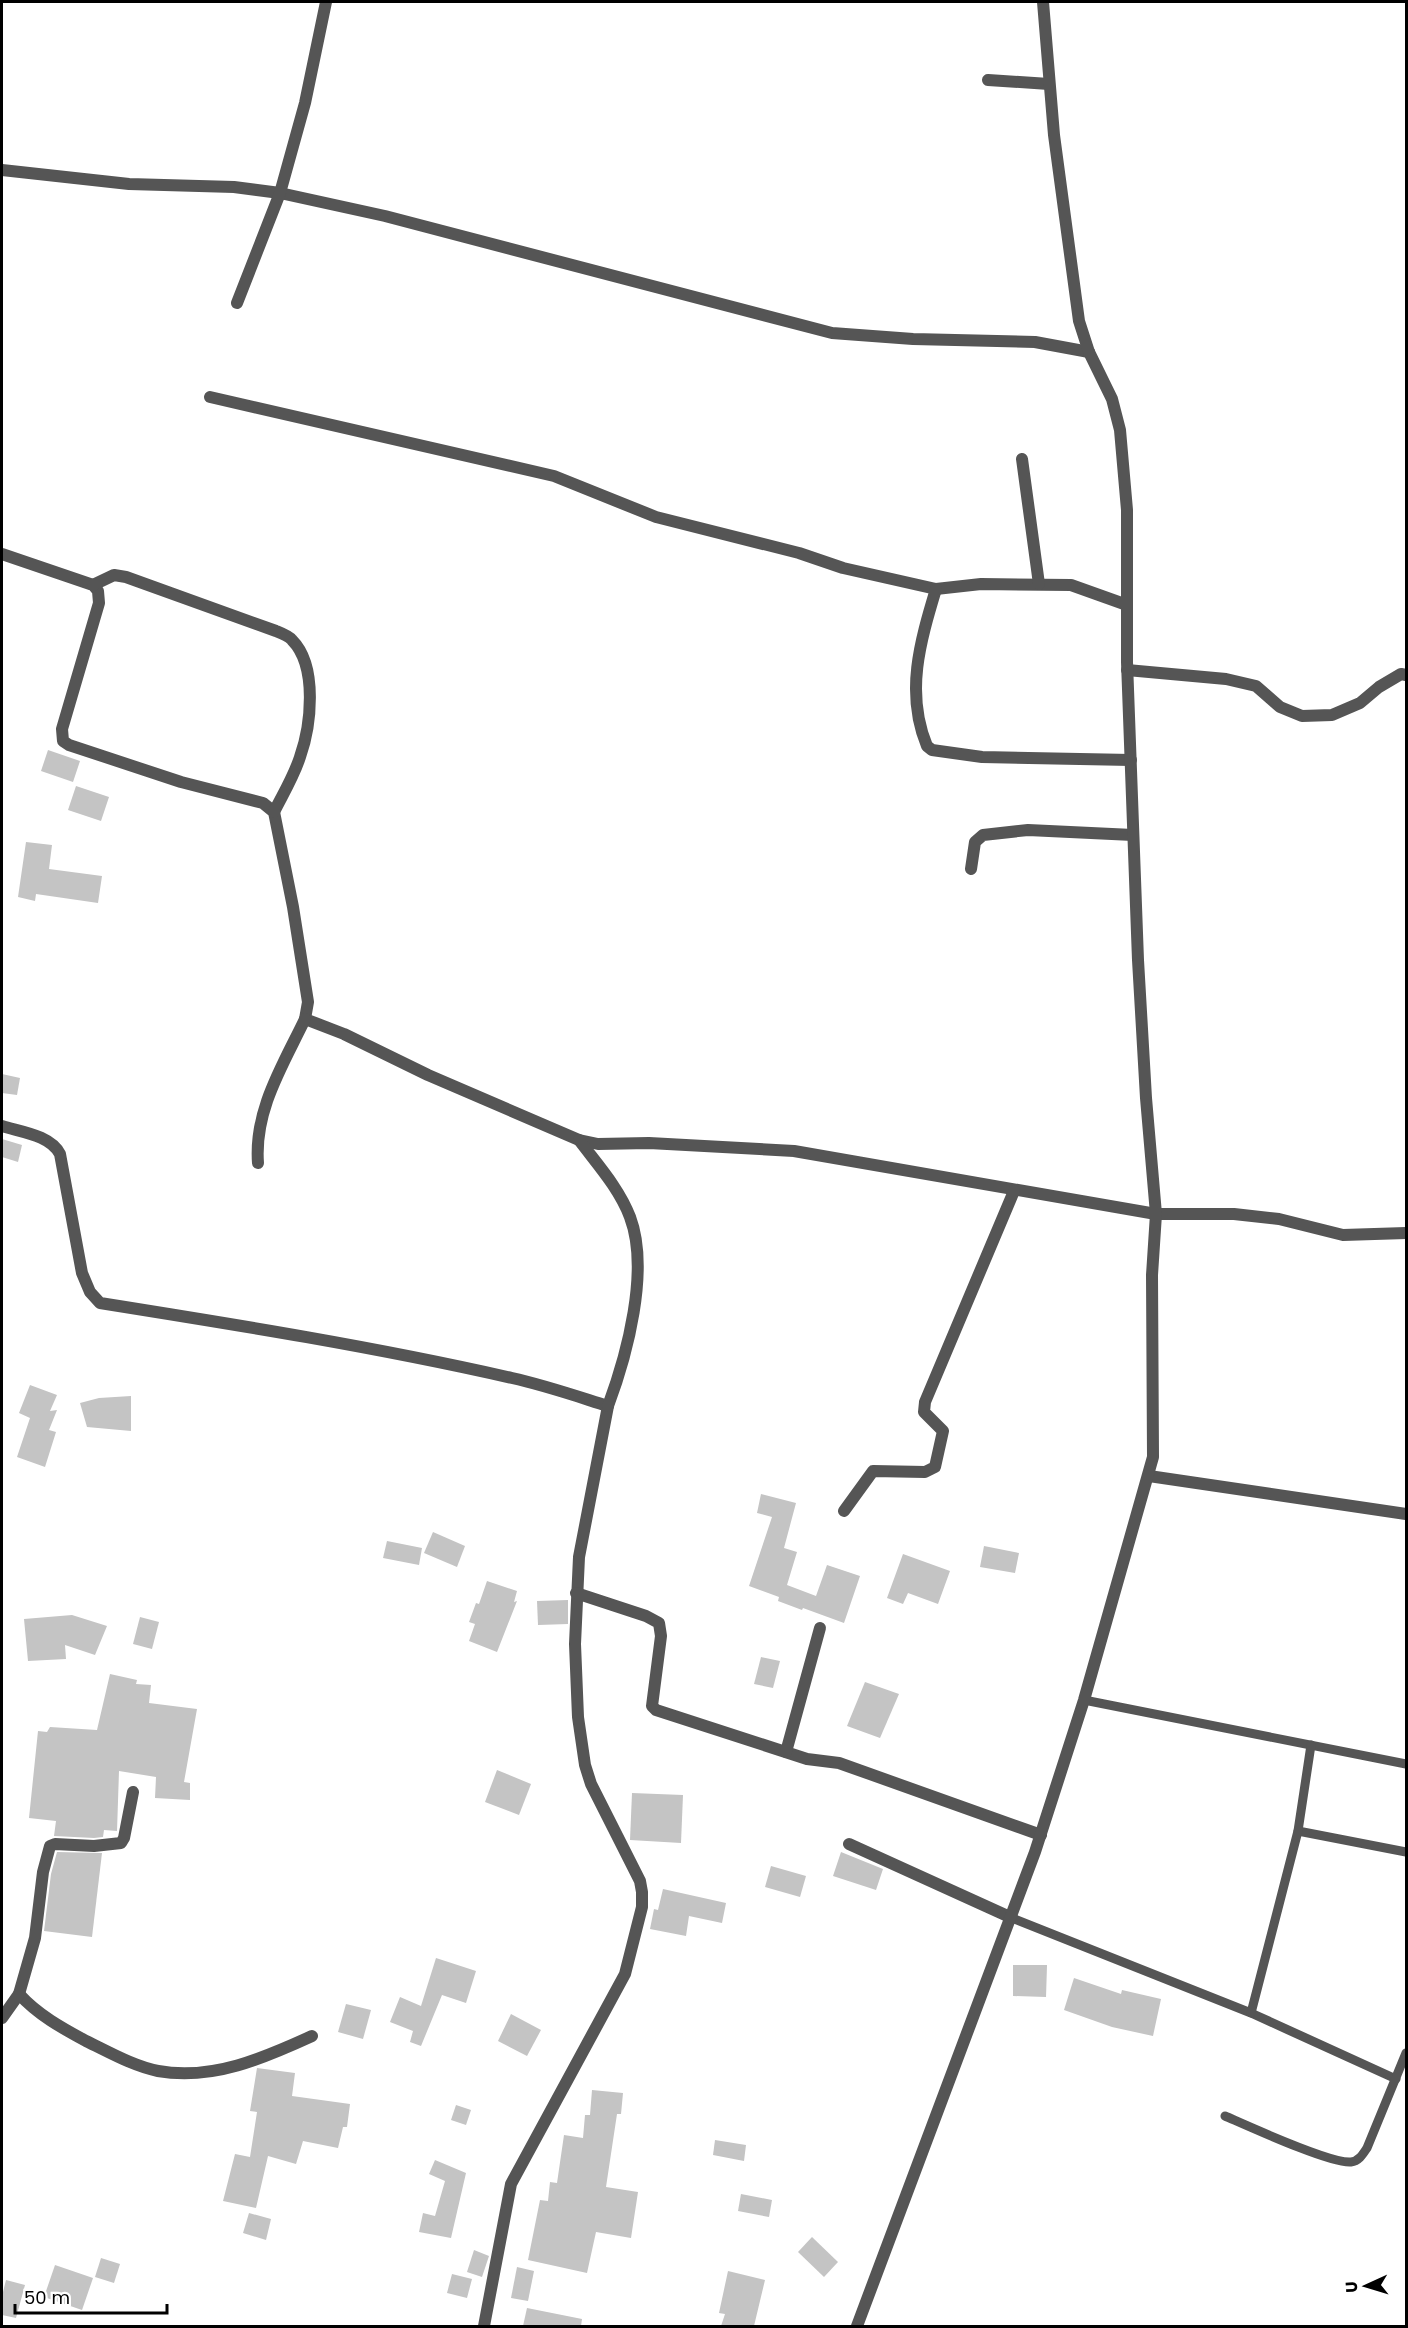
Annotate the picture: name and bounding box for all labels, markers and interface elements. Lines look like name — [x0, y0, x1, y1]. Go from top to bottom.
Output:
north arrow — [1336, 2256, 1396, 2316]
scale bar — [15, 2277, 166, 2315]
text: U — [1340, 2281, 1363, 2293]
text: 50 m — [24, 2285, 70, 2310]

